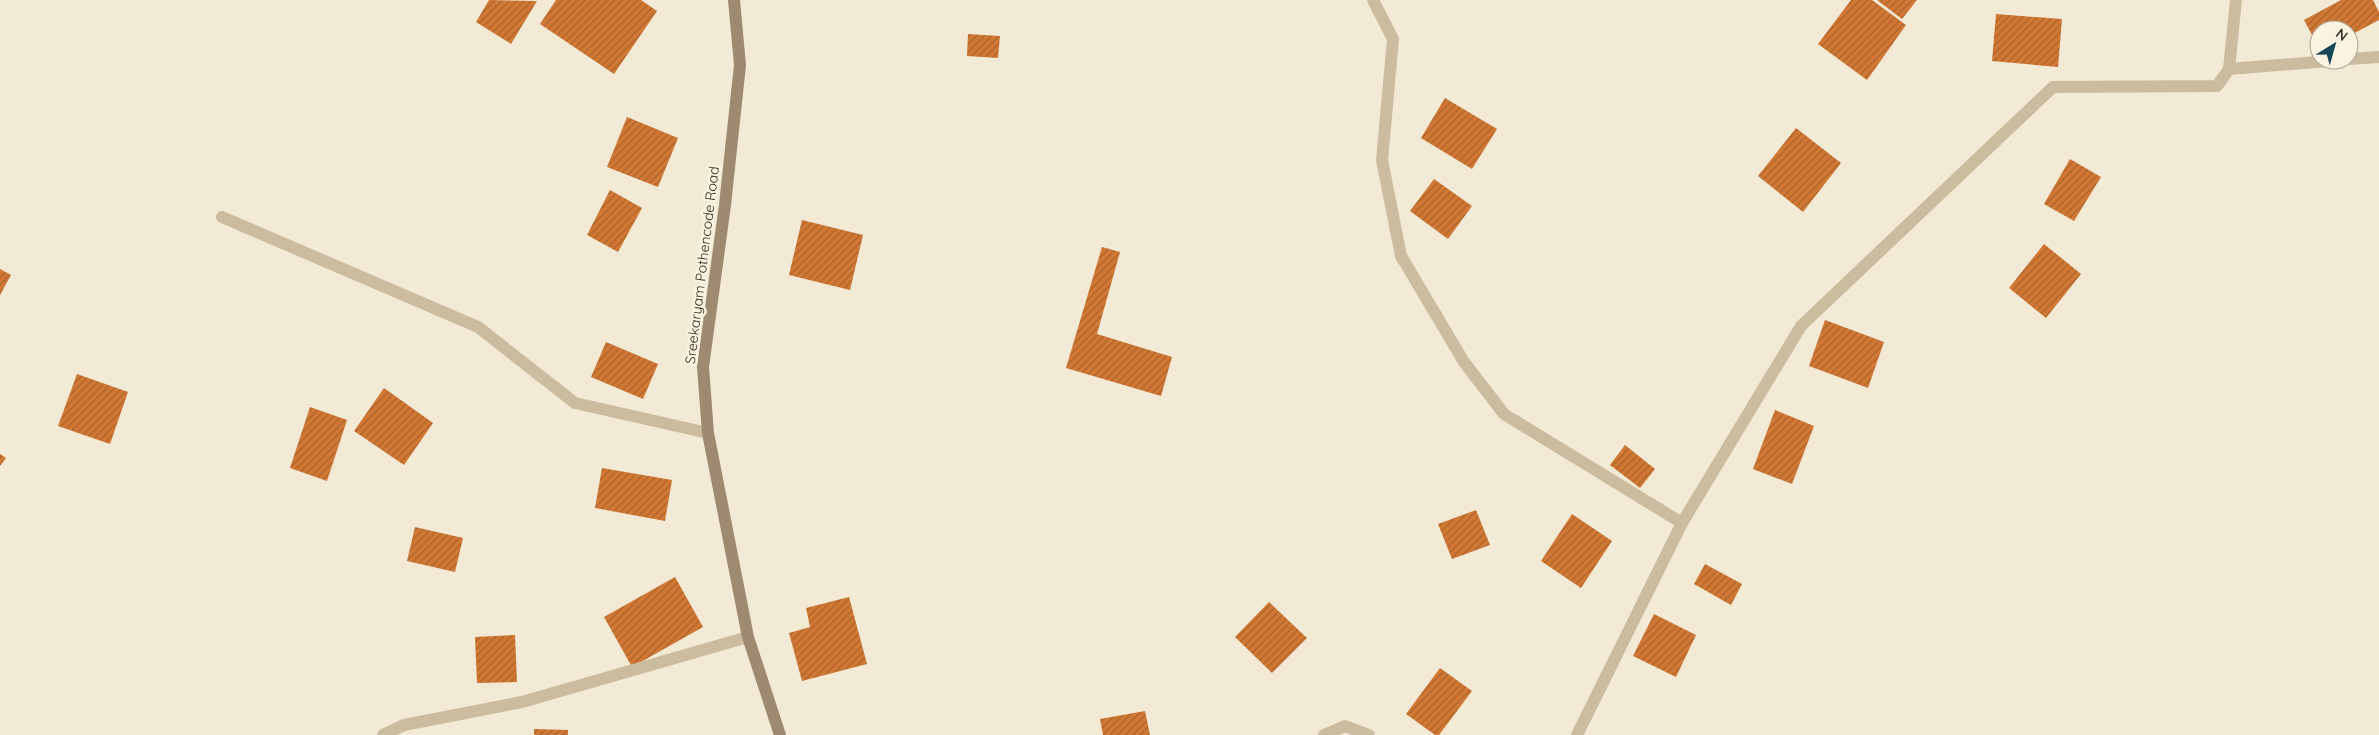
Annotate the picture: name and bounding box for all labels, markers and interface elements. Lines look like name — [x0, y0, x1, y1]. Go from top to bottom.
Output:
north arrow — [2309, 20, 2359, 70]
text: N — [2332, 24, 2351, 45]
street label: Sreekaryam Pothencode Road — [681, 165, 723, 365]

